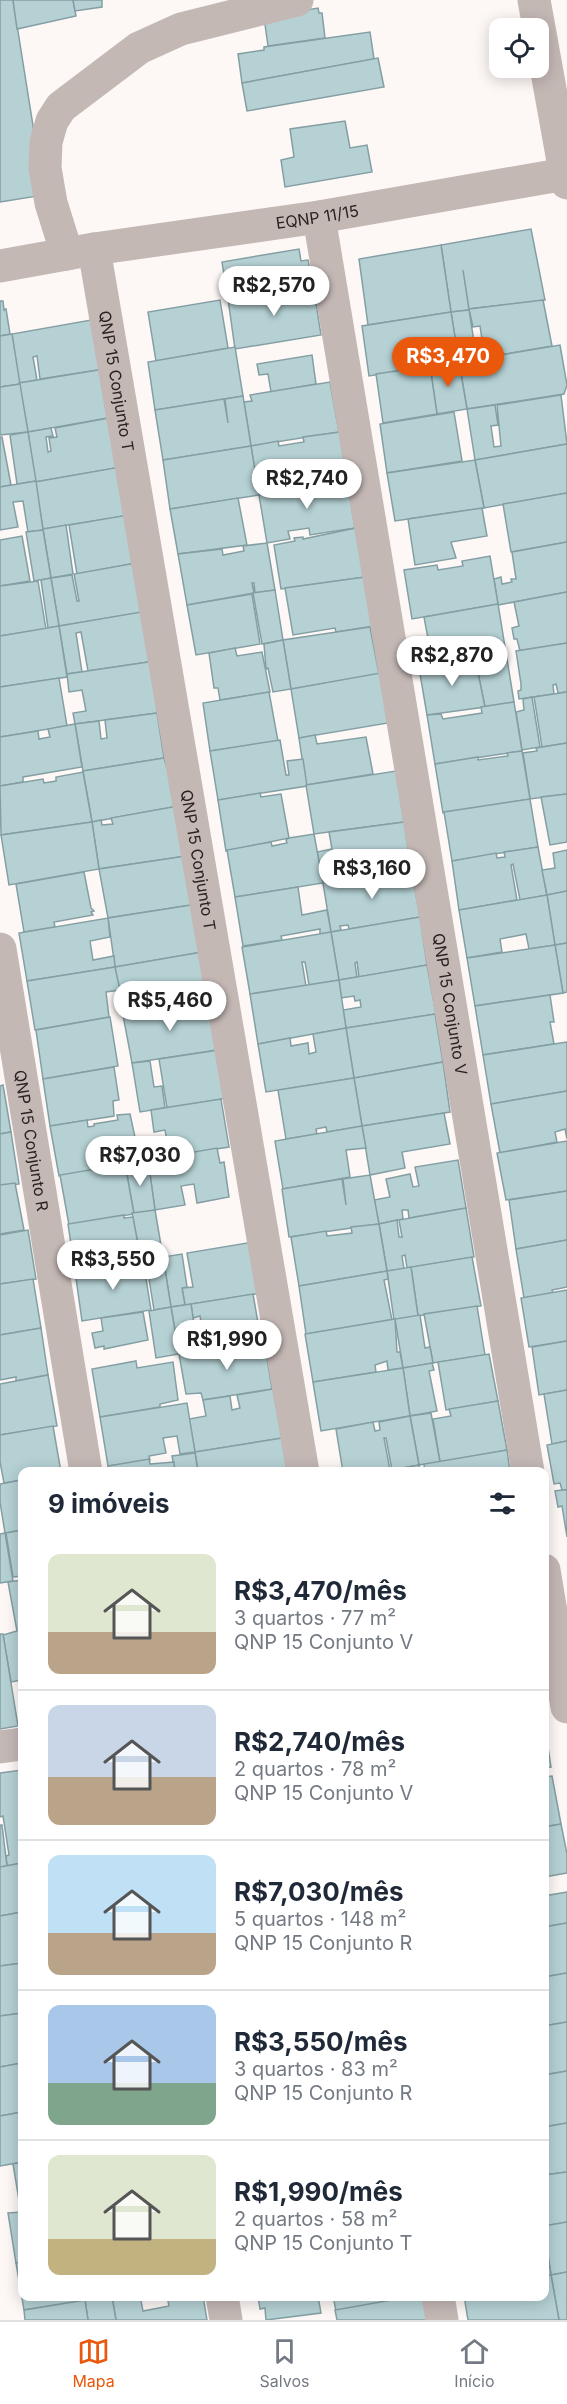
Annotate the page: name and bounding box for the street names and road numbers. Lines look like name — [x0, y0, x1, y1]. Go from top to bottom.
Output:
street label: EQNP 11/15 — [274, 200, 360, 233]
street label: QNP 15 Conjunto T — [95, 309, 138, 453]
street label: QNP 15 Conjunto T — [177, 788, 220, 932]
street label: QNP 15 Conjunto V — [428, 932, 472, 1077]
street label: QNP 15 Conjunto R — [10, 1068, 53, 1212]

